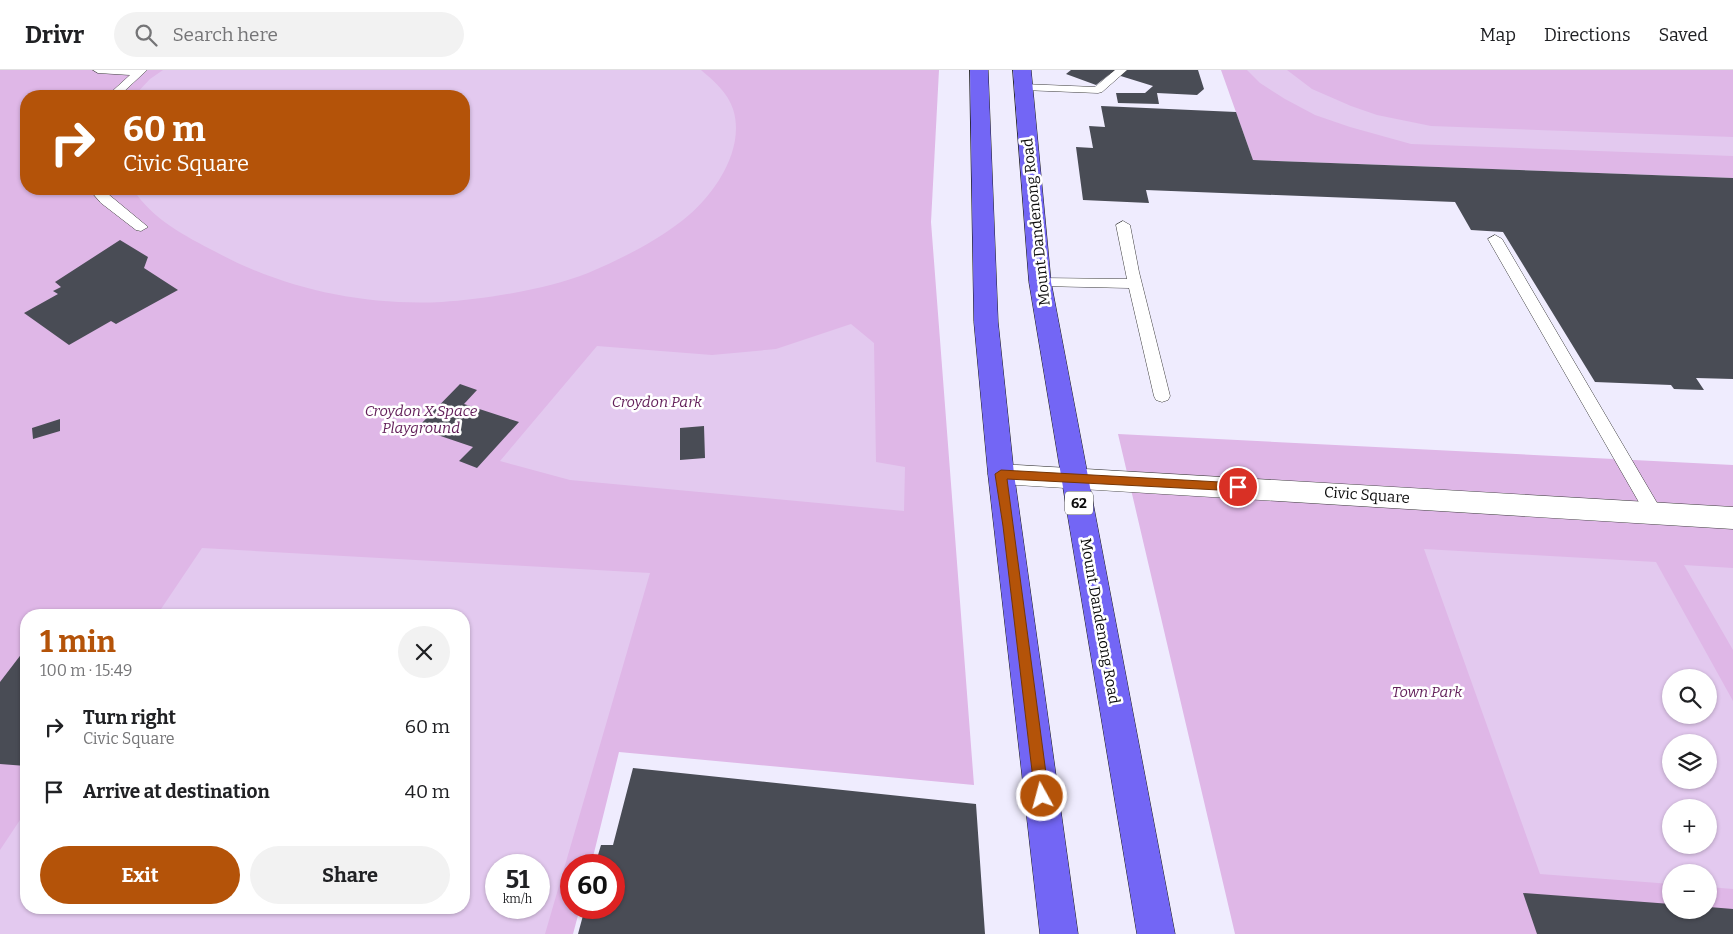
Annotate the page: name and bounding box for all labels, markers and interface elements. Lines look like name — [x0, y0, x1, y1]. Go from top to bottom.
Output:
search box — [114, 12, 464, 57]
text: Drivr — [25, 21, 84, 49]
icon: search — [132, 21, 160, 49]
text: Search here — [172, 23, 278, 46]
text: Map — [1480, 24, 1516, 46]
text: Directions — [1544, 24, 1631, 46]
text: Saved — [1659, 24, 1708, 46]
text: 60 m — [123, 108, 206, 150]
icon: right — [40, 110, 105, 175]
street label: Mount Dandenong Road — [1018, 137, 1054, 307]
text: Civic Square — [123, 150, 249, 177]
park label: Croydon Park — [612, 393, 703, 411]
park label: Croydon X Space Playground — [365, 402, 478, 437]
pin — [1217, 466, 1259, 508]
icon: arrive — [1224, 473, 1252, 501]
street label: Civic Square — [1324, 483, 1410, 507]
road number: 62 — [1065, 492, 1093, 514]
street label: Mount Dandenong Road — [1077, 536, 1124, 706]
text: 1 min — [40, 624, 116, 660]
button: close — [398, 626, 450, 678]
text: 100 m · 15:49 — [40, 661, 132, 680]
map controls — [1662, 669, 1717, 919]
button: search — [1662, 669, 1717, 724]
park label: Town Park — [1392, 683, 1463, 701]
text: Turn right — [83, 706, 176, 729]
icon: right — [40, 713, 68, 741]
text: 60 m — [405, 715, 450, 738]
text: Civic Square — [83, 729, 175, 748]
button: layers — [1662, 734, 1717, 789]
position arrow — [1015, 769, 1067, 821]
icon: arrive — [40, 778, 68, 806]
text: Arrive at destination — [83, 780, 270, 803]
text: 40 m — [405, 780, 450, 803]
button: + — [1662, 799, 1717, 854]
button: Exit — [40, 846, 240, 904]
button: Share — [250, 846, 450, 904]
speed limit sign: 60 — [560, 854, 625, 919]
button: − — [1662, 864, 1717, 919]
text: 51 — [505, 865, 530, 895]
text: km/h — [503, 892, 532, 906]

